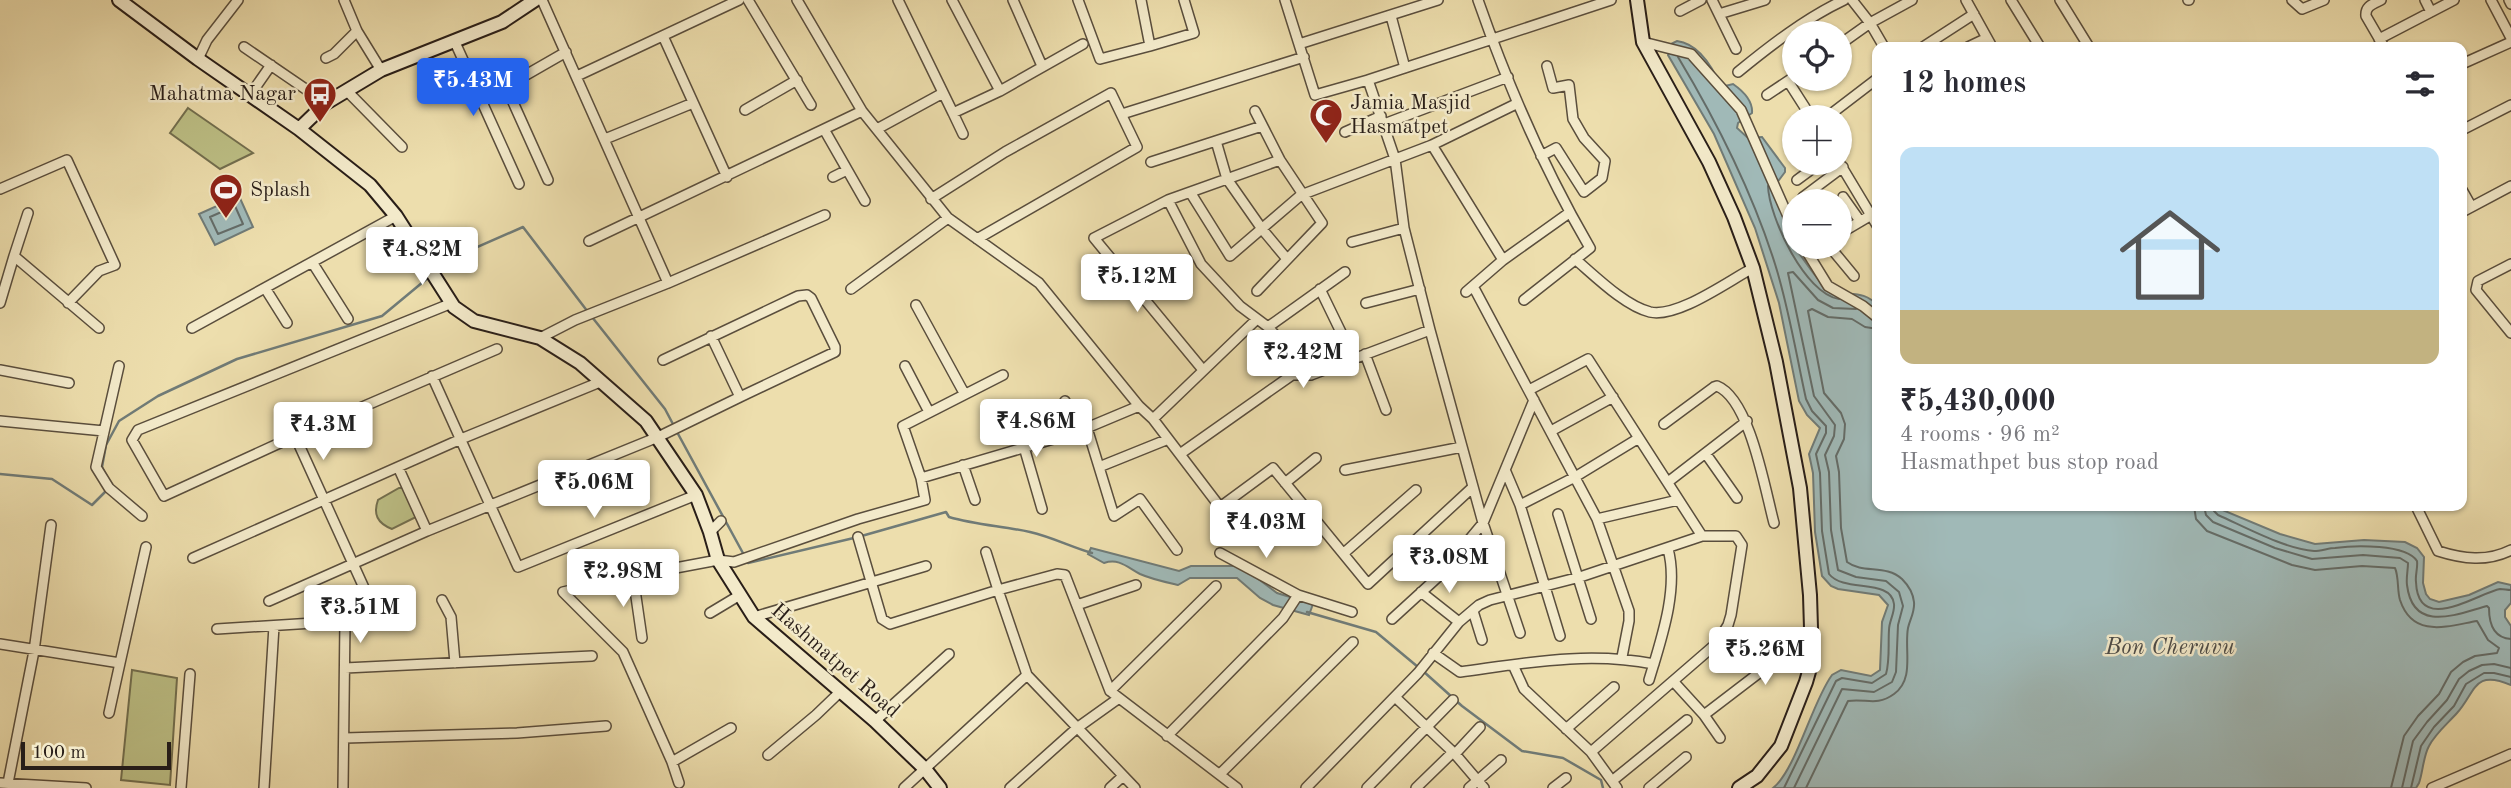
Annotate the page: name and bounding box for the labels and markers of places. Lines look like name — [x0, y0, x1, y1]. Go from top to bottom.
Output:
pin: ₹5.43M — [416, 58, 530, 118]
bus stop icon: Mahatma Nagar — [301, 75, 339, 124]
place label: Mahatma Nagar — [149, 84, 296, 105]
place label: Jamia Masjid Hasmatpet — [1350, 93, 1471, 138]
mosque icon: Jamia Masjid Hasmatpet — [1307, 96, 1345, 145]
sports icon: Splash — [207, 171, 245, 220]
place label: Splash — [250, 180, 310, 201]
pin: ₹4.82M — [365, 228, 479, 287]
pin: ₹5.12M — [1080, 254, 1194, 314]
pin: ₹2.42M — [1246, 330, 1360, 390]
pin: ₹4.86M — [979, 400, 1093, 459]
pin: ₹4.3M — [274, 402, 372, 462]
pin: ₹5.06M — [537, 461, 651, 520]
pin: ₹4.03M — [1209, 500, 1323, 560]
pin: ₹3.08M — [1392, 536, 1506, 595]
pin: ₹2.98M — [566, 550, 680, 609]
pin: ₹3.51M — [303, 586, 417, 645]
pin: ₹5.26M — [1708, 628, 1822, 687]

